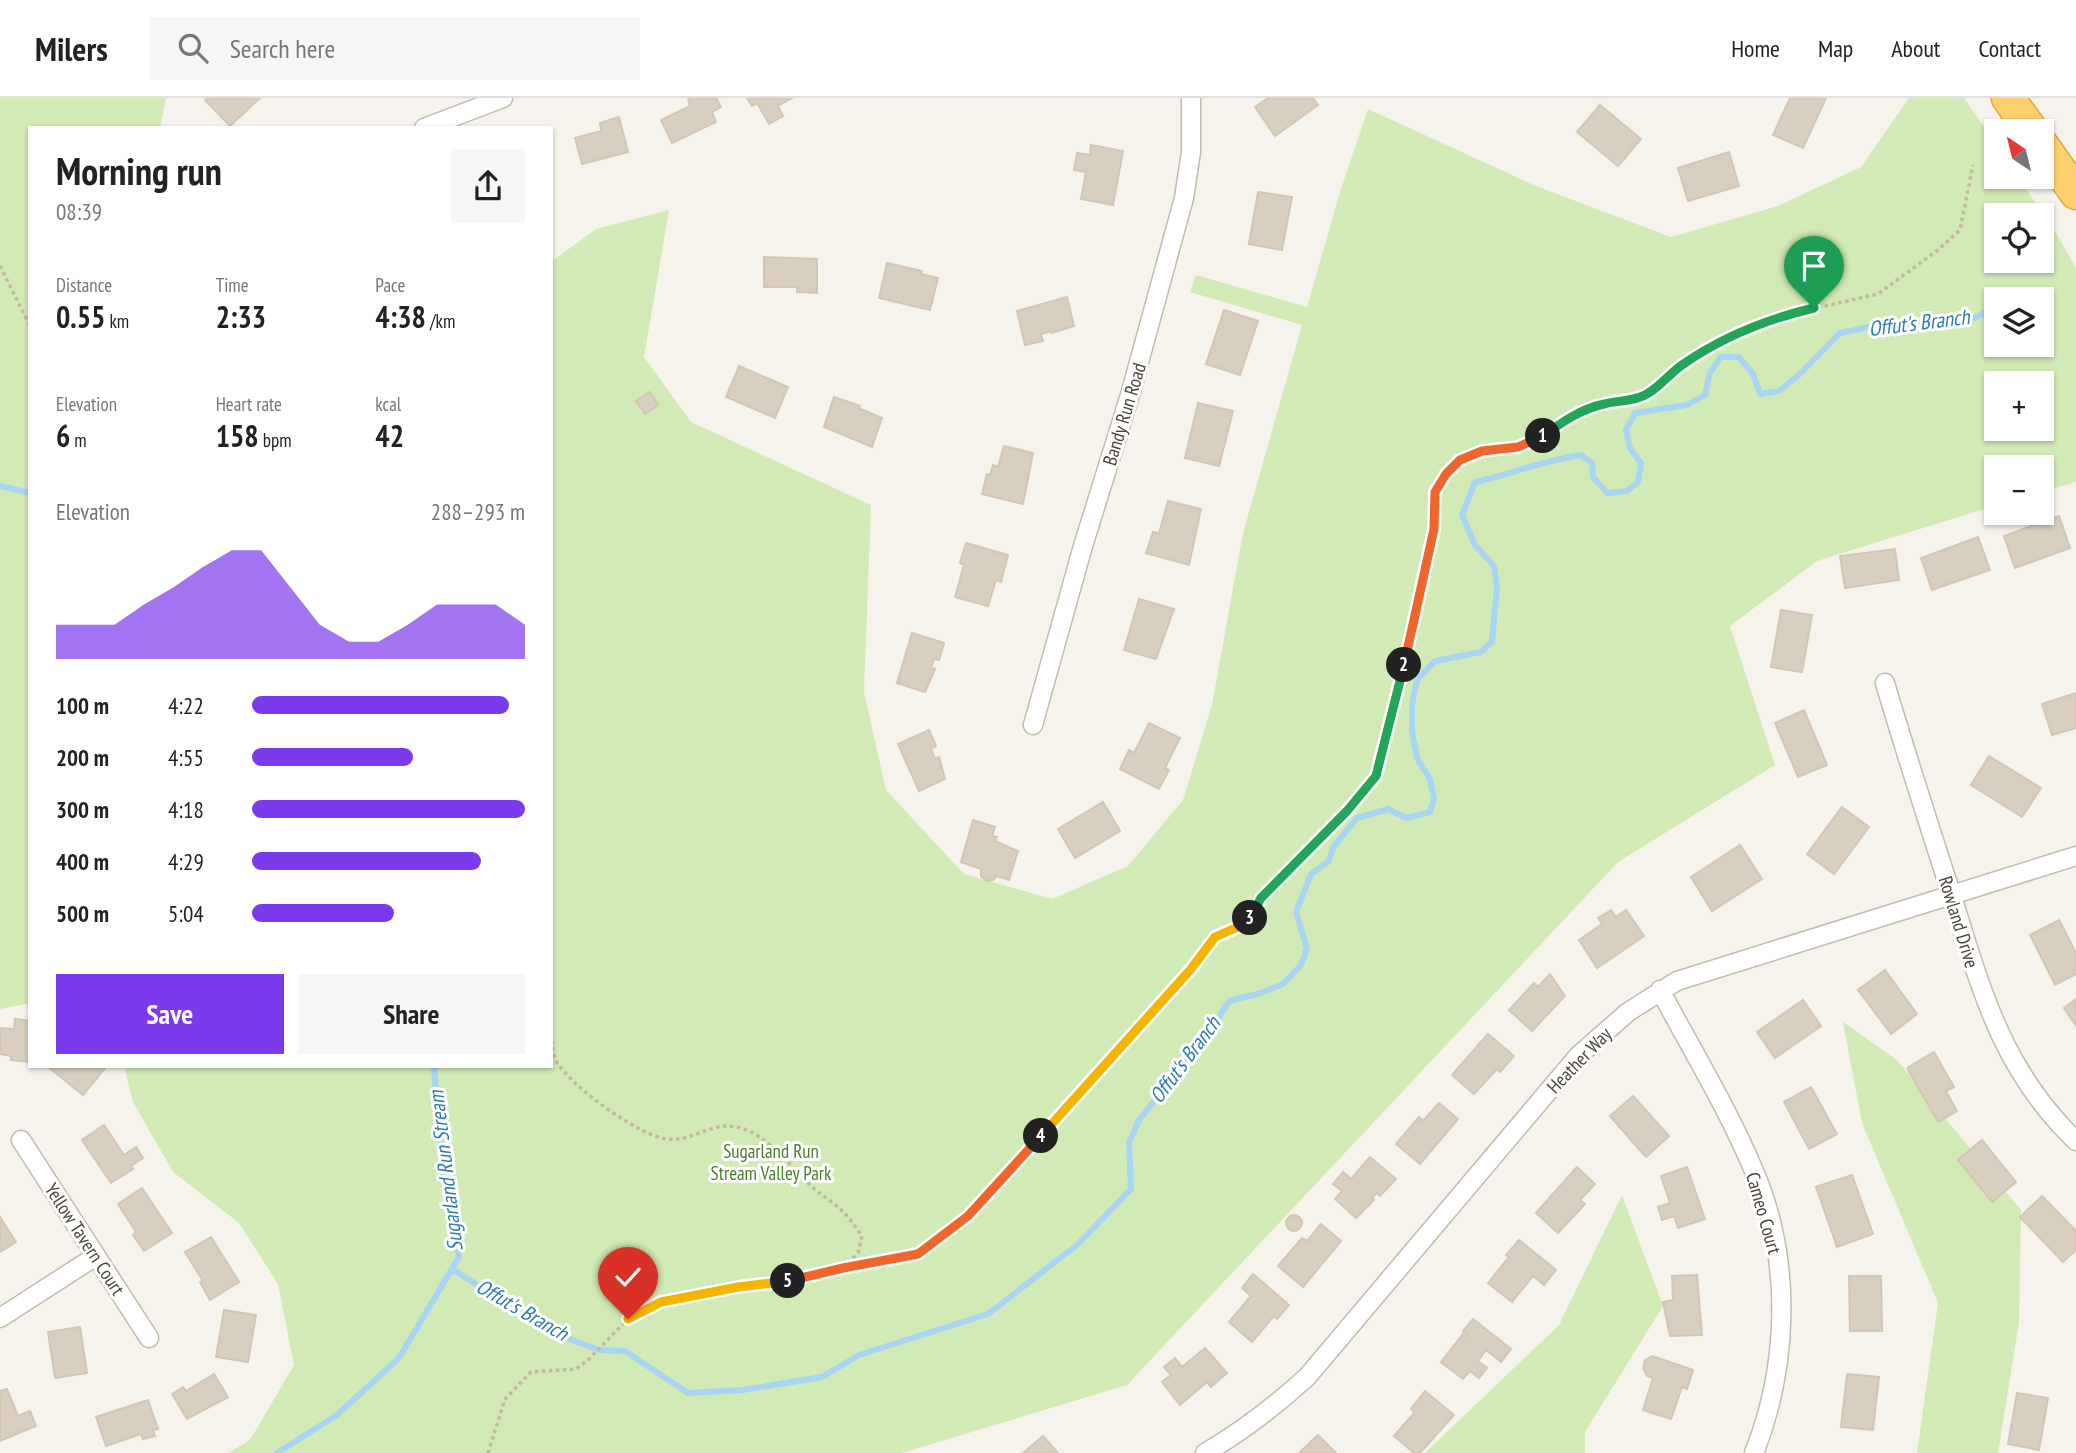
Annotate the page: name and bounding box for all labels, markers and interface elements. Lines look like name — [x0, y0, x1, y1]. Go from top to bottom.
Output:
search box — [150, 17, 640, 80]
text: Milers — [35, 27, 108, 70]
icon: search — [174, 29, 212, 67]
text: Search here — [230, 32, 335, 65]
text: Home — [1731, 33, 1780, 64]
text: Map — [1818, 33, 1853, 64]
text: About — [1891, 33, 1940, 64]
text: Contact — [1978, 33, 2041, 64]
north arrow — [1984, 119, 2054, 189]
map controls — [1984, 119, 2054, 525]
text: Morning run — [56, 146, 222, 195]
button: share — [451, 149, 525, 223]
text: 08:39 — [56, 197, 102, 226]
button: locate — [1984, 203, 2054, 273]
pin — [1784, 236, 1844, 308]
icon: arrive — [1795, 247, 1833, 285]
text: Distance — [56, 273, 112, 297]
text: Time — [216, 273, 249, 297]
text: Pace — [375, 273, 405, 297]
button: layers — [1984, 287, 2054, 357]
text: 0.55 — [56, 297, 105, 336]
text: 2:33 — [216, 297, 266, 336]
text: 4:38 — [375, 297, 426, 336]
water label: Offut's Branch — [1867, 303, 1973, 342]
text: km — [105, 309, 129, 333]
text: /km — [426, 309, 455, 333]
street label: Bandy Run Road — [1097, 360, 1151, 468]
button: + — [1984, 371, 2054, 441]
text: Elevation — [56, 392, 117, 416]
text: Heart rate — [216, 392, 282, 416]
text: kcal — [375, 392, 401, 416]
text: 6 — [56, 416, 70, 455]
text: 158 — [216, 416, 259, 455]
text: 42 — [375, 416, 404, 455]
pin: 1 — [1526, 418, 1560, 454]
text: 1 — [1538, 423, 1547, 447]
text: m — [70, 428, 87, 452]
text: bpm — [259, 428, 292, 452]
button: − — [1984, 455, 2054, 525]
text: Elevation — [56, 497, 130, 526]
text: 288–293 m — [431, 497, 525, 526]
pin: 2 — [1386, 648, 1422, 682]
text: 2 — [1399, 652, 1408, 676]
text: 100 m — [56, 691, 109, 720]
text: 4:22 — [168, 691, 204, 720]
text: 200 m — [56, 743, 109, 772]
text: 4:55 — [168, 743, 204, 772]
text: 300 m — [56, 795, 109, 824]
text: 4:18 — [168, 795, 204, 824]
text: 400 m — [56, 847, 109, 876]
text: 4:29 — [168, 847, 204, 876]
street label: Rowland Drive — [1934, 873, 1984, 971]
text: 500 m — [56, 899, 109, 928]
text: 5:04 — [168, 899, 204, 928]
pin: 3 — [1232, 900, 1268, 936]
text: 3 — [1245, 905, 1254, 929]
button: Save — [56, 974, 284, 1054]
button: Share — [298, 974, 525, 1054]
water label: Offut's Branch — [1143, 1010, 1227, 1108]
street label: Heather Way — [1542, 1021, 1617, 1098]
water label: Sugarland Run Stream — [422, 1088, 469, 1253]
pin: 4 — [1024, 1118, 1058, 1154]
text: 4 — [1036, 1123, 1045, 1147]
park label: Sugarland Run Stream Valley Park — [711, 1139, 832, 1185]
street label: Cameo Court — [1741, 1169, 1787, 1257]
street label: Yellow Tavern Court — [40, 1178, 131, 1300]
pin — [598, 1247, 658, 1319]
icon: check — [609, 1258, 647, 1296]
pin: 5 — [770, 1264, 806, 1298]
text: 5 — [783, 1268, 792, 1292]
water label: Offut's Branch — [472, 1273, 574, 1348]

